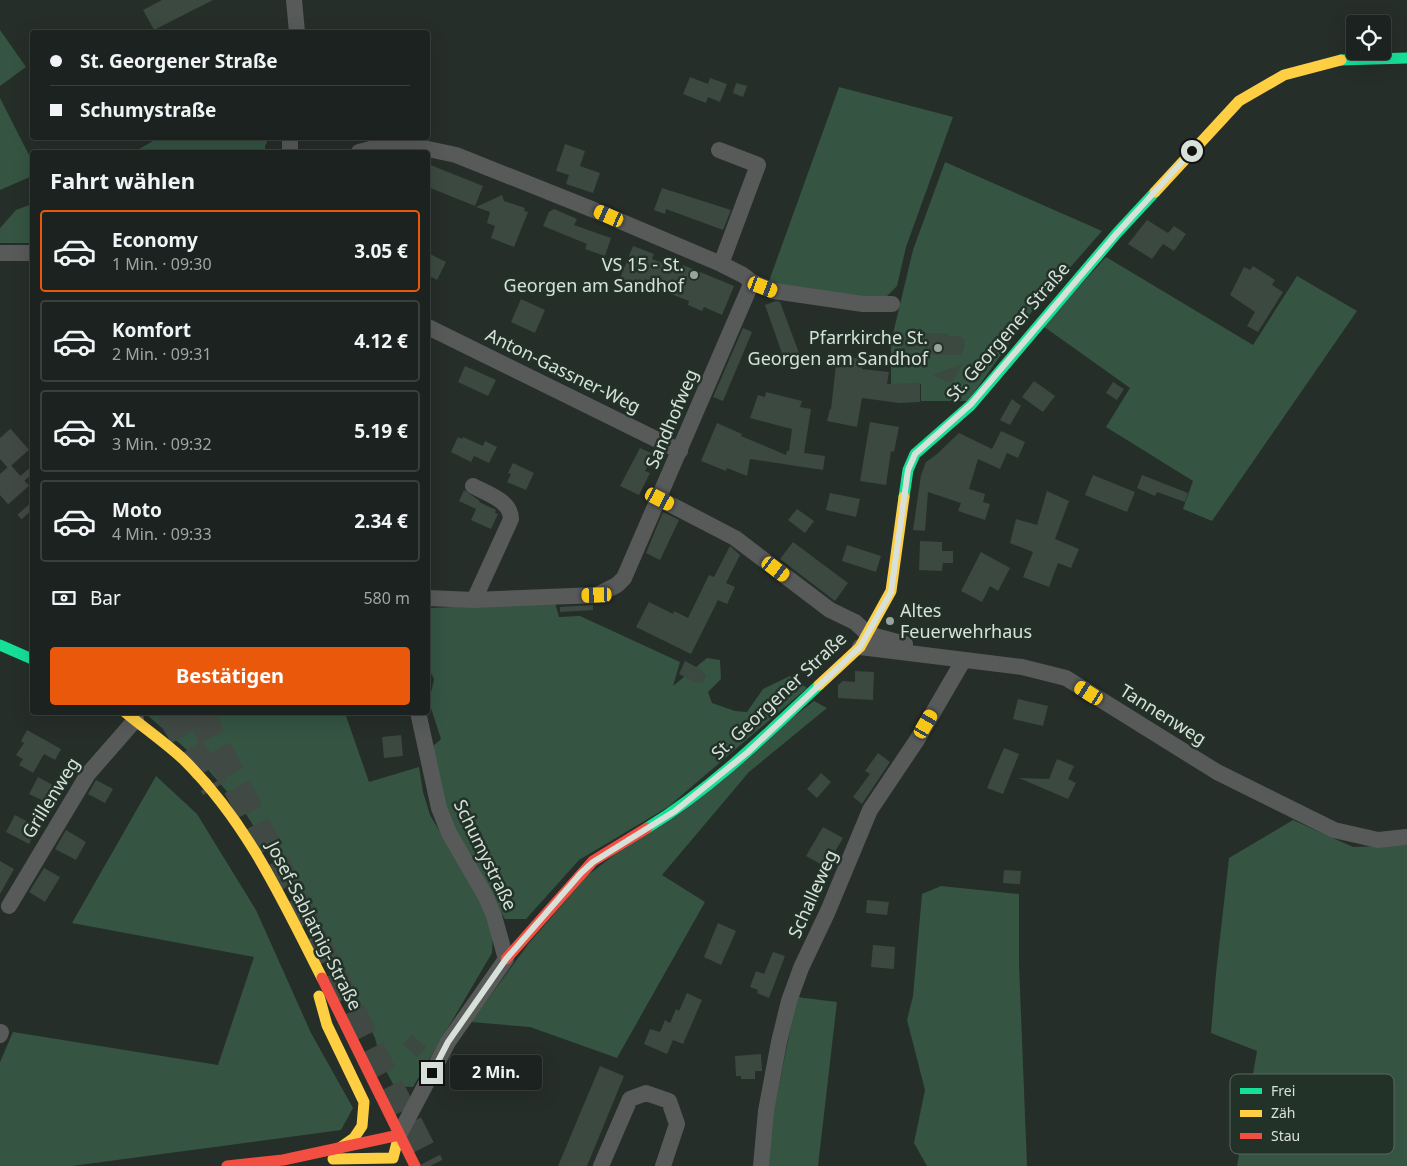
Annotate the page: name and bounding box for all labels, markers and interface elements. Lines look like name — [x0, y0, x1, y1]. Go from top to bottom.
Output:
map controls — [1346, 15, 1391, 60]
button: locate — [1346, 15, 1391, 60]
text: St. Georgener Straße — [80, 48, 278, 74]
text: Schumystraße — [80, 97, 216, 123]
route start — [1181, 140, 1203, 162]
text: Fahrt wählen — [50, 165, 195, 195]
car — [592, 203, 625, 229]
text: Economy — [112, 227, 198, 253]
icon: car — [52, 229, 97, 274]
text: 3.05 € — [354, 238, 408, 264]
place label: VS 15 - St. Georgen am Sandhof — [504, 252, 685, 297]
text: 1 Min. · 09:30 — [112, 253, 212, 275]
street label: St. Georgener Straße — [940, 257, 1074, 406]
marker: VS 15 - St. Georgen am Sandhof — [688, 269, 700, 281]
car — [746, 275, 779, 299]
text: Komfort — [112, 317, 191, 343]
icon: car — [52, 319, 97, 364]
street label: Anton-Gassner-Weg — [482, 322, 645, 418]
place label: Pfarrkirche St. Georgen am Sandhof — [748, 325, 929, 370]
text: 4.12 € — [354, 328, 408, 354]
marker: Pfarrkirche St. Georgen am Sandhof — [932, 342, 944, 354]
text: 2 Min. · 09:31 — [112, 343, 212, 365]
street label: Sandhofweg — [639, 365, 703, 472]
text: XL — [112, 407, 135, 433]
icon: car — [52, 409, 97, 454]
text: 5.19 € — [354, 418, 408, 444]
text: 3 Min. · 09:32 — [112, 433, 212, 455]
car — [643, 486, 676, 512]
text: Moto — [112, 497, 162, 523]
icon: car — [52, 499, 97, 544]
text: 2.34 € — [354, 508, 408, 534]
text: 4 Min. · 09:33 — [112, 523, 212, 545]
car — [759, 554, 792, 584]
icon: cash — [50, 584, 78, 612]
text: Bar — [90, 585, 121, 611]
text: 580 m — [363, 587, 410, 609]
car — [581, 587, 612, 603]
place label: Altes Feuerwehrhaus — [900, 598, 1032, 643]
marker: Altes Feuerwehrhaus — [884, 615, 896, 627]
street label: St. Georgener Straße — [705, 626, 851, 764]
button: Bestätigen — [50, 647, 410, 705]
street label: Tannenweg — [1116, 678, 1211, 750]
car — [1072, 679, 1105, 707]
car — [912, 707, 939, 741]
street label: Grillenweg — [16, 752, 84, 842]
street label: Schumystraße — [449, 795, 523, 914]
street label: Josef-Sablatnig-Straße — [261, 835, 368, 1014]
street label: Schalleweg — [782, 846, 842, 942]
callout: 2 Min. — [450, 1056, 542, 1090]
text: 2 Min. — [472, 1061, 520, 1083]
route end — [421, 1062, 443, 1084]
legend — [1230, 1074, 1394, 1154]
text: Frei — [1271, 1081, 1295, 1100]
text: Zäh — [1271, 1103, 1296, 1122]
text: Stau — [1271, 1126, 1300, 1145]

